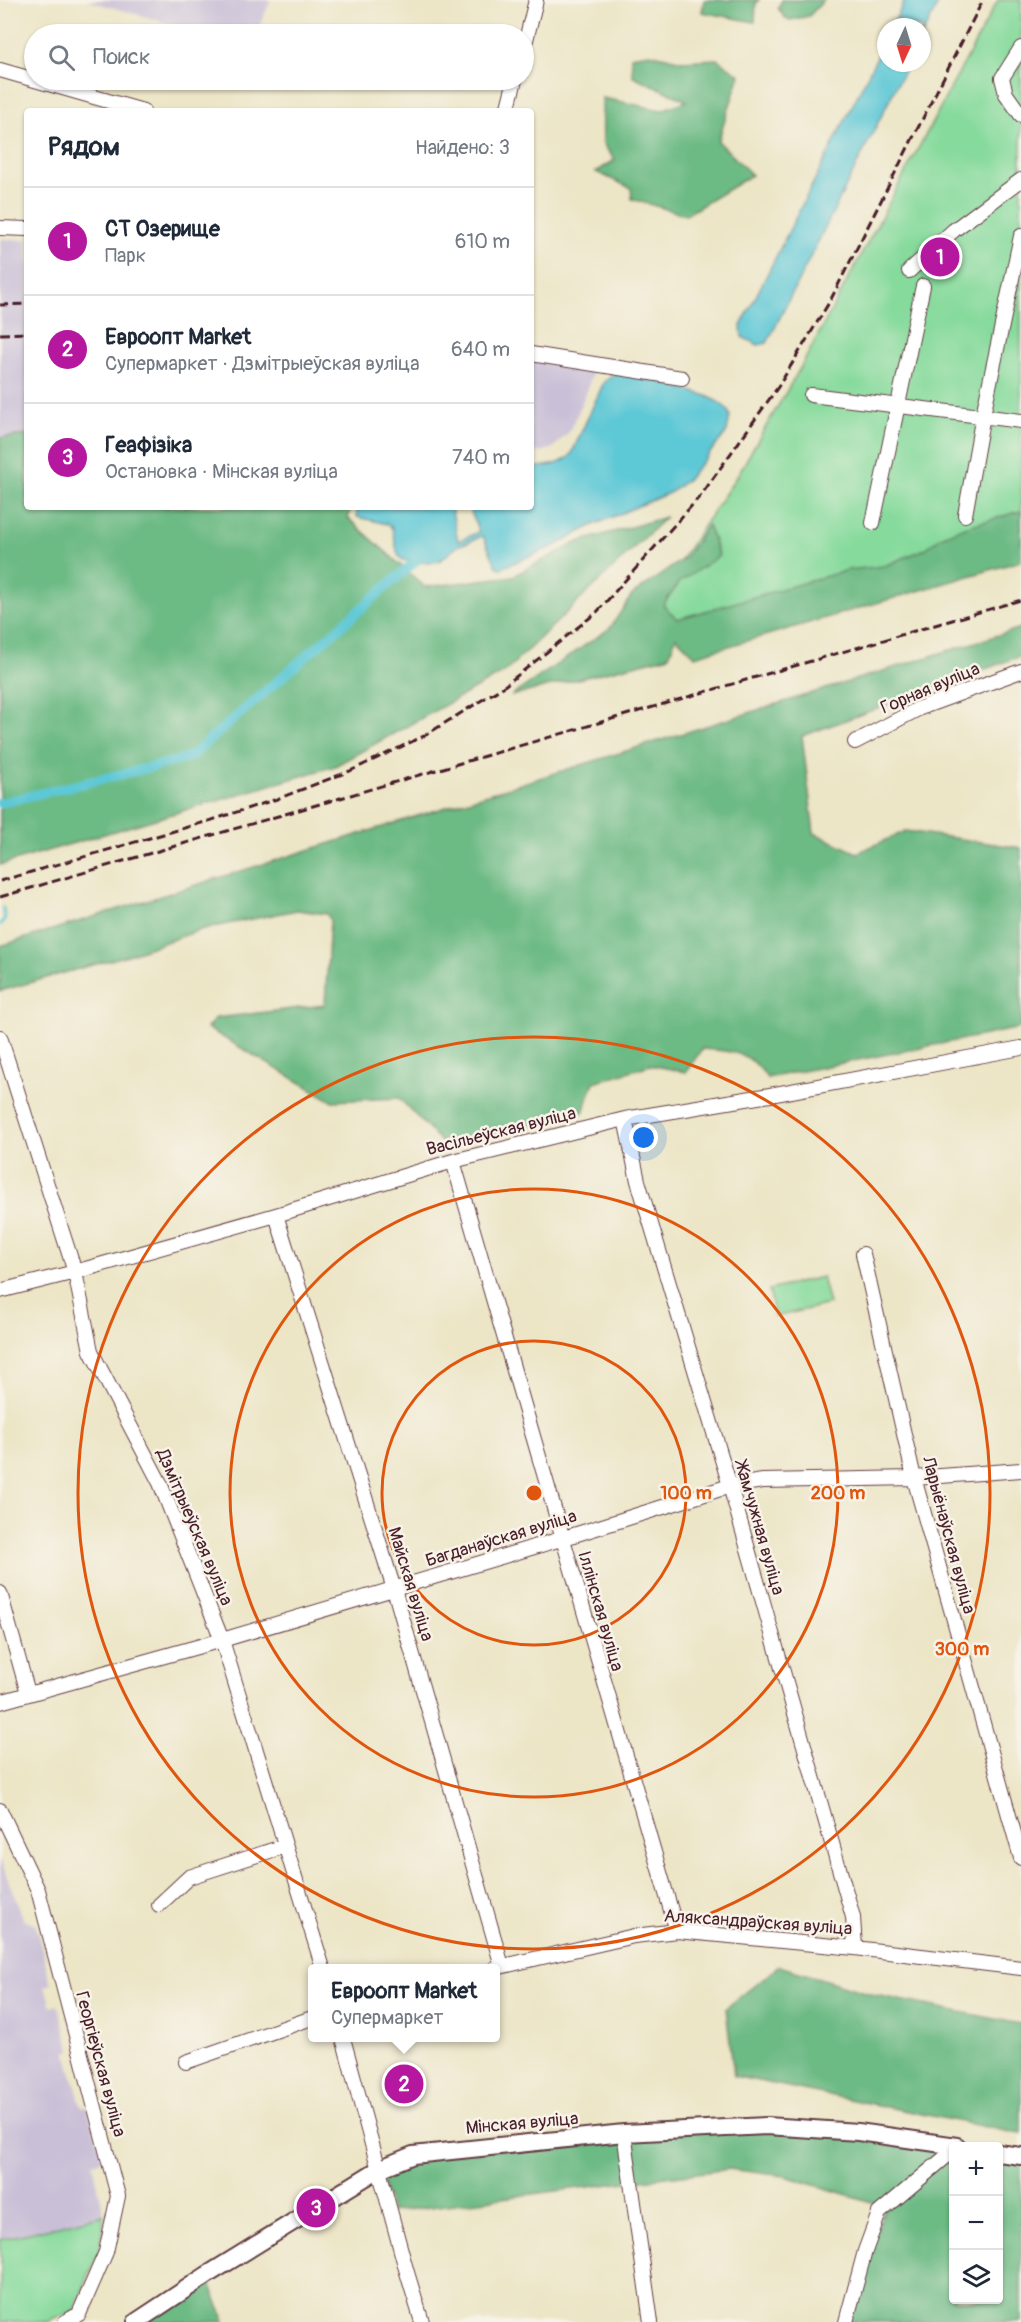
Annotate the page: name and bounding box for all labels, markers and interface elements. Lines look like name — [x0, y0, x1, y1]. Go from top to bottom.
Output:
north arrow — [877, 18, 931, 72]
search box — [24, 24, 534, 90]
icon: search — [45, 41, 78, 74]
text: Поиск — [93, 43, 150, 71]
text: Рядом — [48, 131, 120, 163]
text: Найдено: 3 — [415, 135, 510, 160]
text: СТ Озерище — [105, 215, 220, 243]
text: 1 — [64, 229, 71, 254]
text: 610 m — [455, 229, 510, 254]
pin: 1 — [920, 234, 960, 280]
text: Парк — [105, 243, 146, 268]
text: Евроопт Market — [105, 323, 251, 351]
text: 2 — [62, 337, 73, 362]
text: 640 m — [451, 337, 510, 362]
text: Супермаркет · Дзмітрыеўская вуліца — [105, 351, 420, 376]
text: Геафізіка — [105, 431, 192, 459]
text: 3 — [62, 445, 73, 470]
text: 740 m — [452, 445, 510, 470]
text: Остановка · Мінская вуліца — [105, 459, 338, 484]
street label: Горная вуліца — [877, 657, 983, 720]
street label: Васільеўская вуліца — [424, 1102, 578, 1161]
your location — [629, 1123, 658, 1152]
street label: Дзмітрыеўская вуліца — [151, 1444, 238, 1609]
street label: Ларыёнаўская вуліца — [916, 1453, 981, 1616]
street label: Жамчужная вуліца — [729, 1456, 790, 1598]
text: 100 m — [660, 1482, 712, 1505]
text: 200 m — [811, 1482, 865, 1505]
centre of rings — [524, 1483, 544, 1503]
street label: Багданаўская вуліца — [423, 1505, 580, 1572]
street label: Майская вуліца — [382, 1524, 439, 1644]
street label: Іллінская вуліца — [572, 1548, 629, 1674]
text: 300 m — [935, 1638, 989, 1661]
street label: Аляксандраўская вуліца — [663, 1904, 853, 1941]
popup — [308, 1964, 500, 2042]
text: Евроопт Market — [331, 1977, 477, 2005]
street label: Георгіеўская вуліца — [70, 1989, 131, 2139]
text: Супермаркет — [331, 2005, 443, 2030]
pin: 2 — [384, 2062, 424, 2106]
street label: Мінская вуліца — [465, 2107, 579, 2140]
map controls — [949, 2142, 1003, 2304]
button: + — [949, 2142, 1003, 2196]
pin: 3 — [296, 2186, 336, 2230]
button: − — [949, 2196, 1003, 2250]
button: layers — [949, 2250, 1003, 2304]

